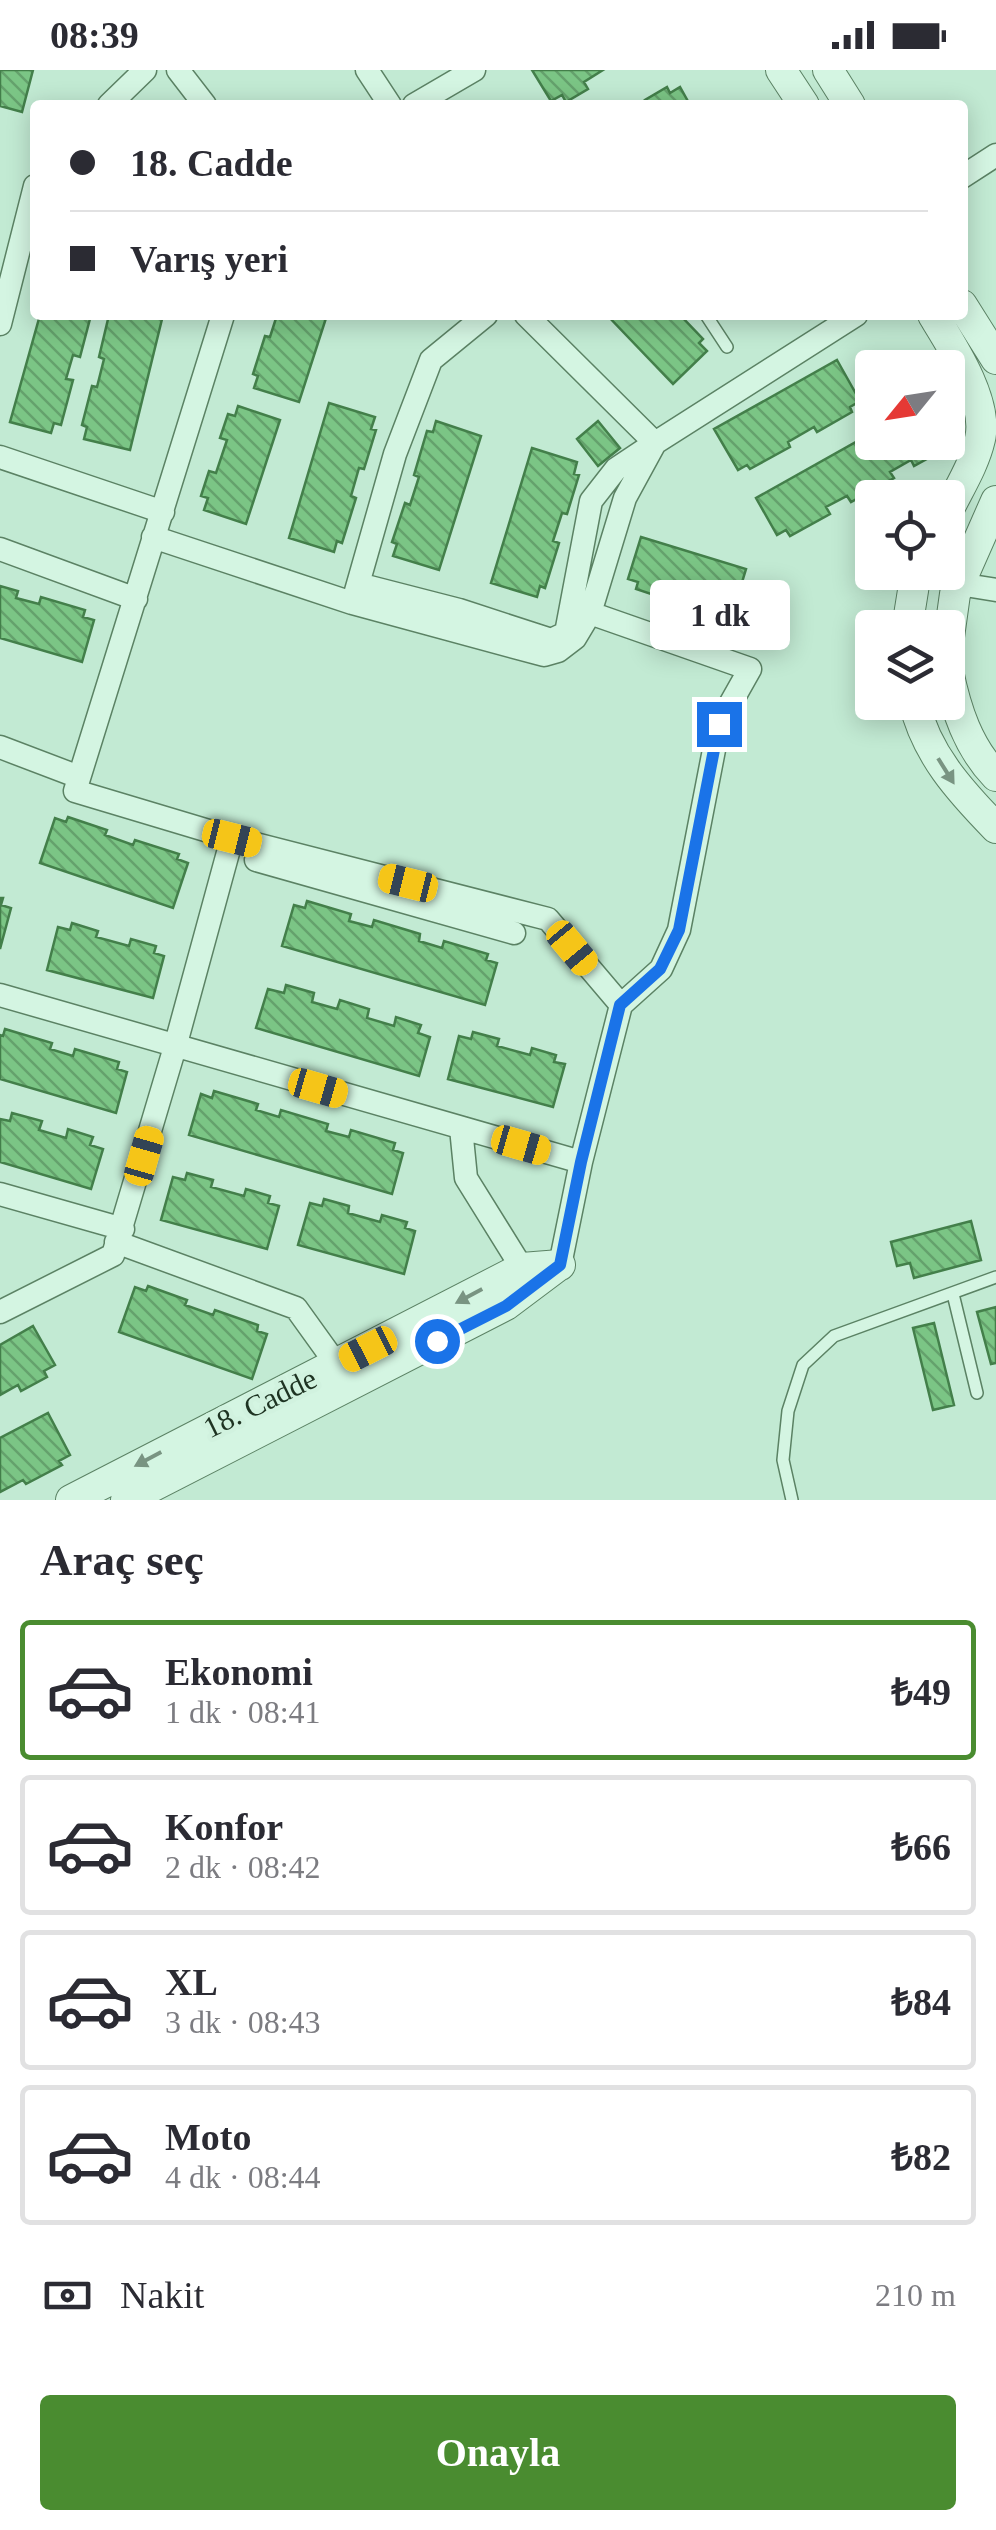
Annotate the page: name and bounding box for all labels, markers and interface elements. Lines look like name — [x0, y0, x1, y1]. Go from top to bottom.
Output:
text: 08:39 — [50, 14, 139, 56]
text: 18. Cadde — [130, 142, 293, 184]
text: Varış yeri — [130, 238, 288, 280]
north arrow — [855, 350, 965, 460]
map controls — [855, 350, 965, 720]
button: locate — [855, 480, 965, 590]
callout: 1 dk — [649, 579, 789, 649]
text: 1 dk — [690, 597, 750, 633]
button: layers — [855, 610, 965, 720]
route end — [697, 702, 742, 747]
one-way arrow — [937, 757, 954, 785]
car — [199, 816, 265, 860]
car — [375, 861, 441, 905]
car — [541, 915, 603, 981]
car — [285, 1065, 351, 1111]
car — [488, 1122, 554, 1168]
car — [121, 1123, 167, 1189]
one-way arrow — [455, 1287, 484, 1304]
route start — [415, 1319, 460, 1364]
car — [334, 1322, 402, 1376]
street label: 18. Cadde — [198, 1361, 322, 1444]
one-way arrow — [134, 1450, 163, 1467]
text: Araç seç — [40, 1535, 204, 1585]
icon: car — [45, 1645, 135, 1735]
text: Ekonomi — [165, 1651, 313, 1693]
text: ₺49 — [891, 1671, 951, 1713]
text: 1 dk · 08:41 — [165, 1694, 321, 1730]
icon: car — [45, 1800, 135, 1890]
text: Konfor — [165, 1806, 283, 1848]
text: ₺66 — [891, 1826, 951, 1868]
text: 2 dk · 08:42 — [165, 1849, 321, 1885]
icon: car — [45, 1955, 135, 2045]
text: XL — [165, 1961, 218, 2003]
text: ₺84 — [891, 1981, 951, 2023]
text: 3 dk · 08:43 — [165, 2004, 321, 2040]
icon: car — [45, 2110, 135, 2200]
text: Moto — [165, 2116, 252, 2158]
text: ₺82 — [891, 2136, 951, 2178]
text: 4 dk · 08:44 — [165, 2159, 321, 2195]
icon: cash — [40, 2268, 95, 2323]
text: Nakit — [120, 2274, 204, 2316]
text: 210 m — [875, 2277, 956, 2313]
button: Onayla — [40, 2395, 956, 2510]

